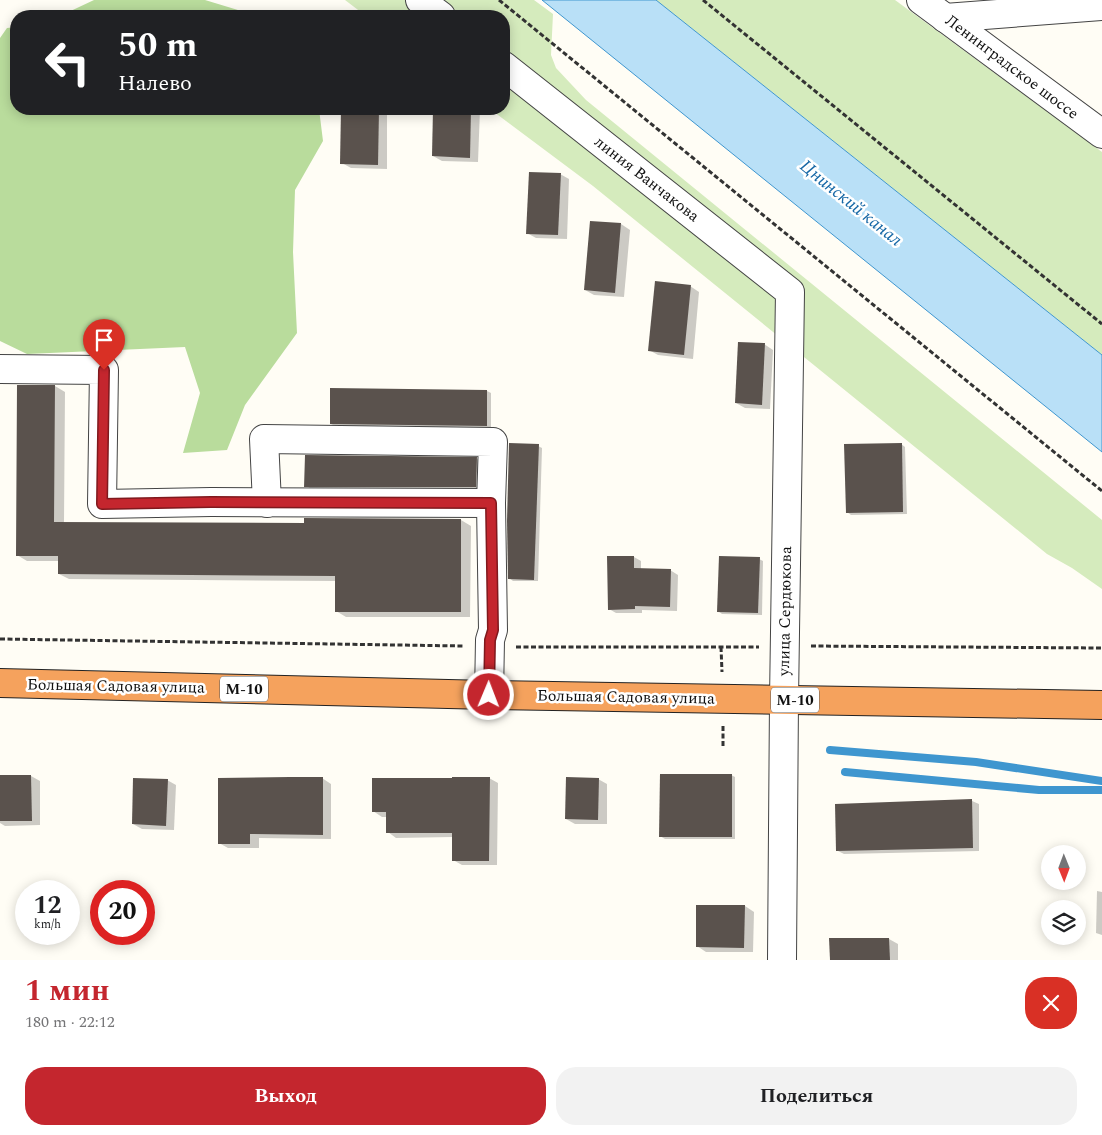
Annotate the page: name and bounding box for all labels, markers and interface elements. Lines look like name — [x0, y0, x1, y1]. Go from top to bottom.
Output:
street label: Ленинградское шоссе — [940, 9, 1084, 125]
text: 50 m — [118, 19, 198, 72]
icon: left — [35, 30, 100, 95]
text: Налево — [118, 67, 192, 100]
street label: линия Ванчакова — [589, 130, 705, 228]
water label: Цнинский канал — [794, 153, 908, 253]
pin — [83, 319, 125, 370]
icon: arrive — [90, 326, 118, 354]
street label: улица Сердюкова — [772, 546, 798, 677]
position arrow — [462, 668, 514, 720]
street label: Большая Садовая улица — [27, 672, 205, 700]
road number: М-10 — [220, 676, 268, 702]
street label: Большая Садовая улица — [537, 683, 715, 711]
road number: М-10 — [771, 688, 819, 712]
north arrow — [1041, 845, 1086, 890]
map controls — [1041, 845, 1086, 945]
speed limit sign: 20 — [90, 880, 155, 945]
text: 12 — [33, 887, 62, 925]
button: layers — [1041, 900, 1086, 945]
text: km/h — [34, 915, 61, 934]
text: 1 мин — [25, 968, 110, 1014]
button: close — [1025, 977, 1077, 1029]
text: 180 m · 22:12 — [25, 1010, 115, 1034]
button: Выход — [25, 1067, 546, 1125]
button: Поделиться — [556, 1067, 1077, 1125]

